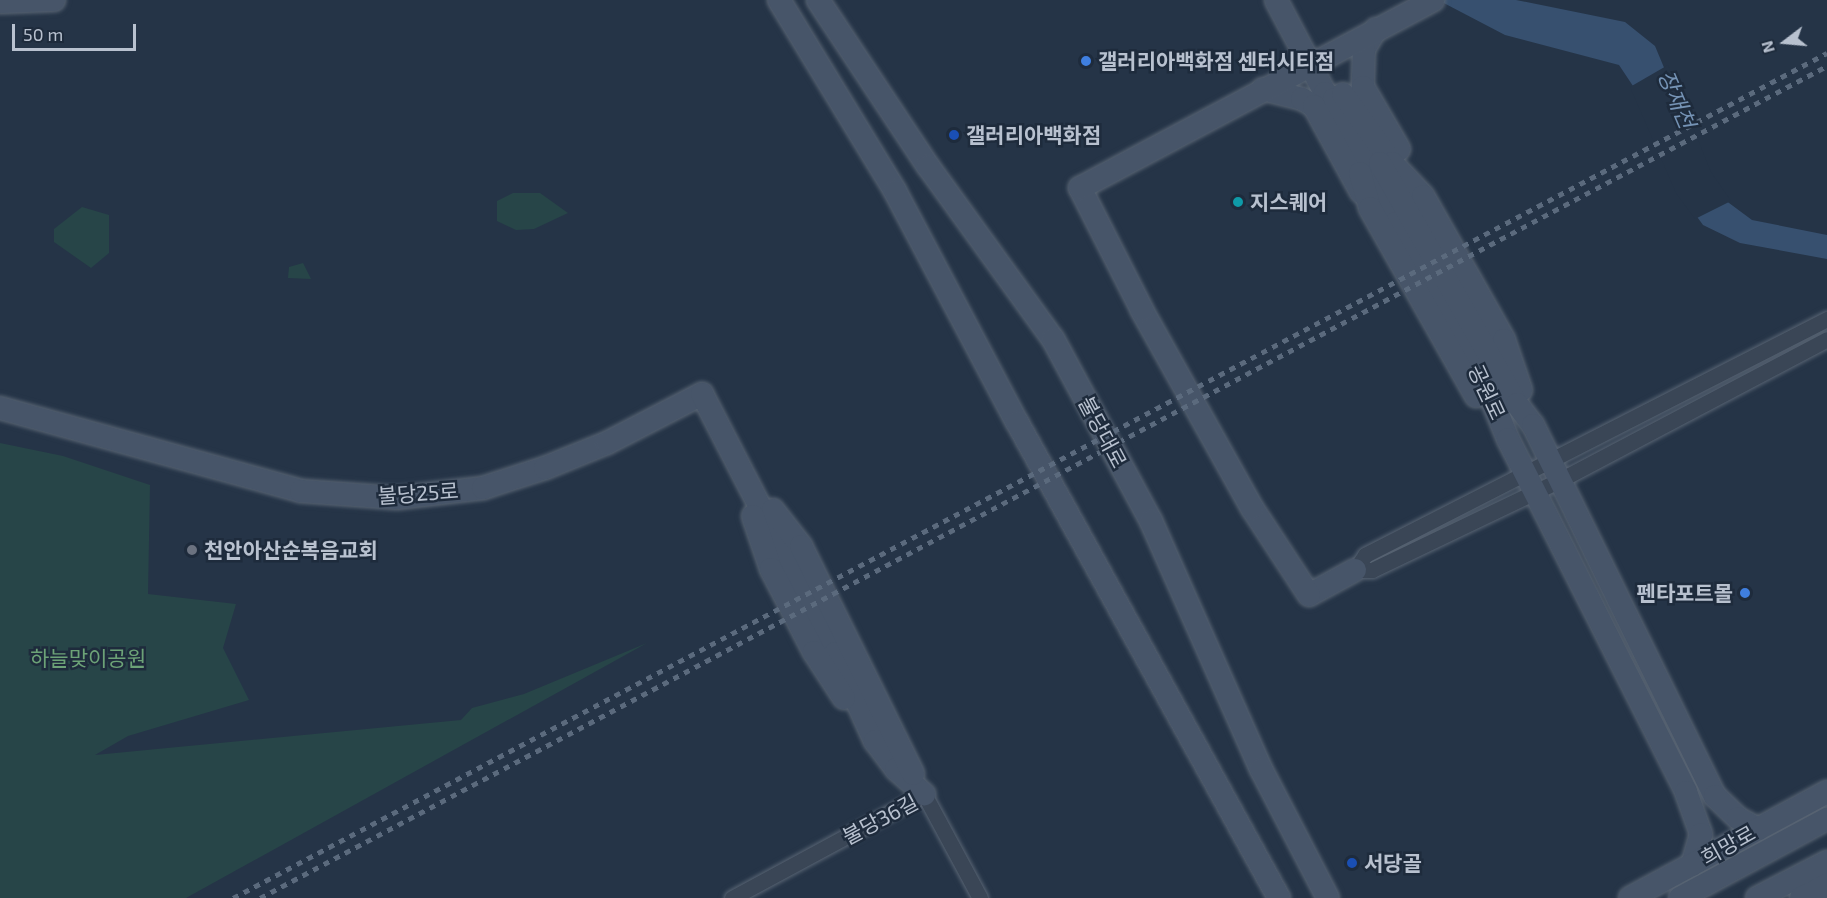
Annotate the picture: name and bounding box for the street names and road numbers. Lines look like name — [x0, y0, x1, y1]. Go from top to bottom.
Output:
street label: 공원로 — [1463, 360, 1511, 424]
street label: 불당대로 — [1074, 392, 1132, 472]
street label: 불당25로 — [377, 478, 459, 508]
street label: 불당36길 — [838, 789, 922, 849]
street label: 희망로 — [1697, 820, 1759, 870]

